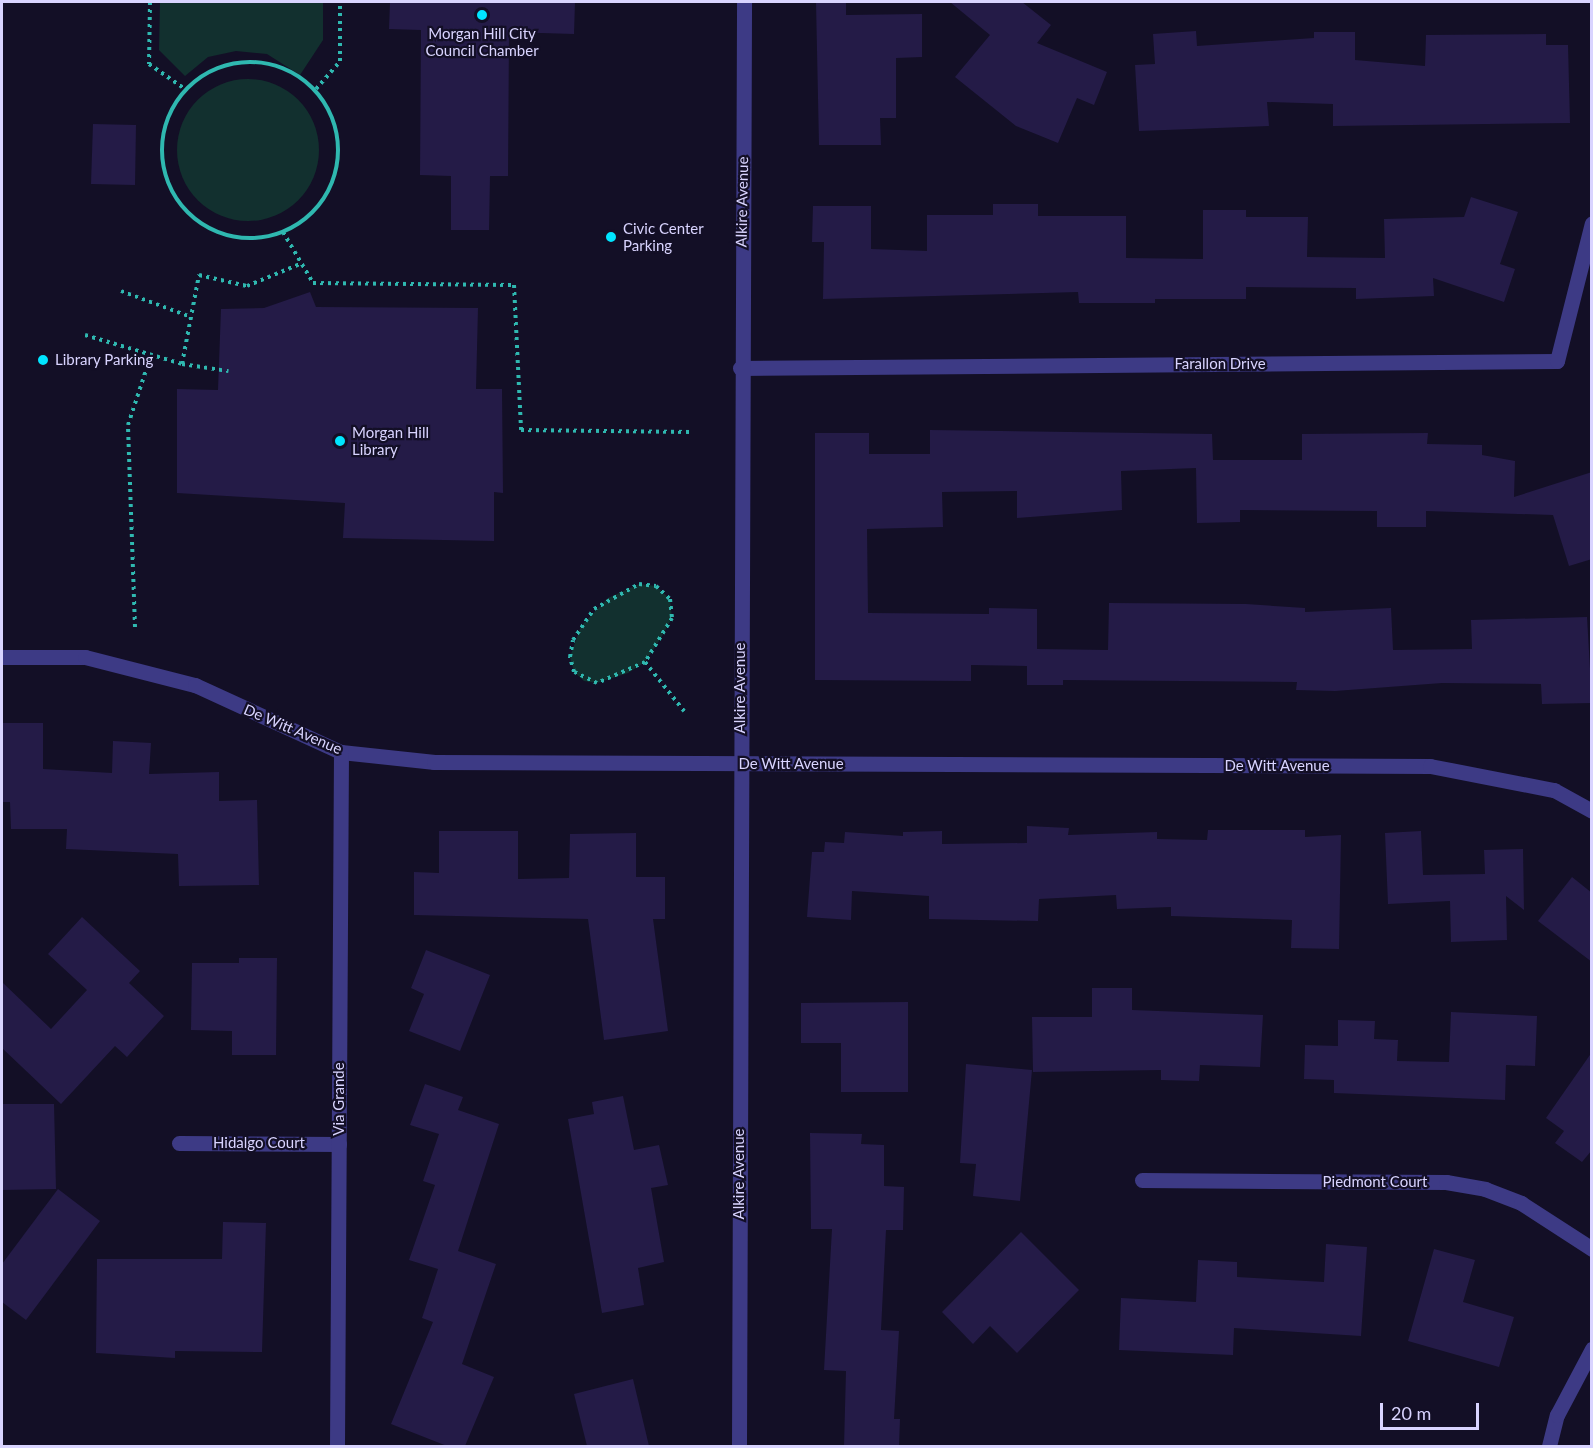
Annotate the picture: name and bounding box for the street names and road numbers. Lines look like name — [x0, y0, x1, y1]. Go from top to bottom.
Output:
street label: Alkire Avenue — [732, 156, 752, 248]
street label: Farallon Drive — [1174, 355, 1266, 373]
street label: Alkire Avenue — [731, 642, 749, 734]
street label: De Witt Avenue — [241, 700, 345, 758]
street label: De Witt Avenue — [738, 755, 844, 773]
street label: De Witt Avenue — [1224, 757, 1330, 775]
street label: Via Grande — [330, 1062, 348, 1136]
street label: Alkire Avenue — [730, 1128, 748, 1220]
street label: Hidalgo Court — [213, 1134, 305, 1152]
street label: Piedmont Court — [1323, 1173, 1427, 1191]

